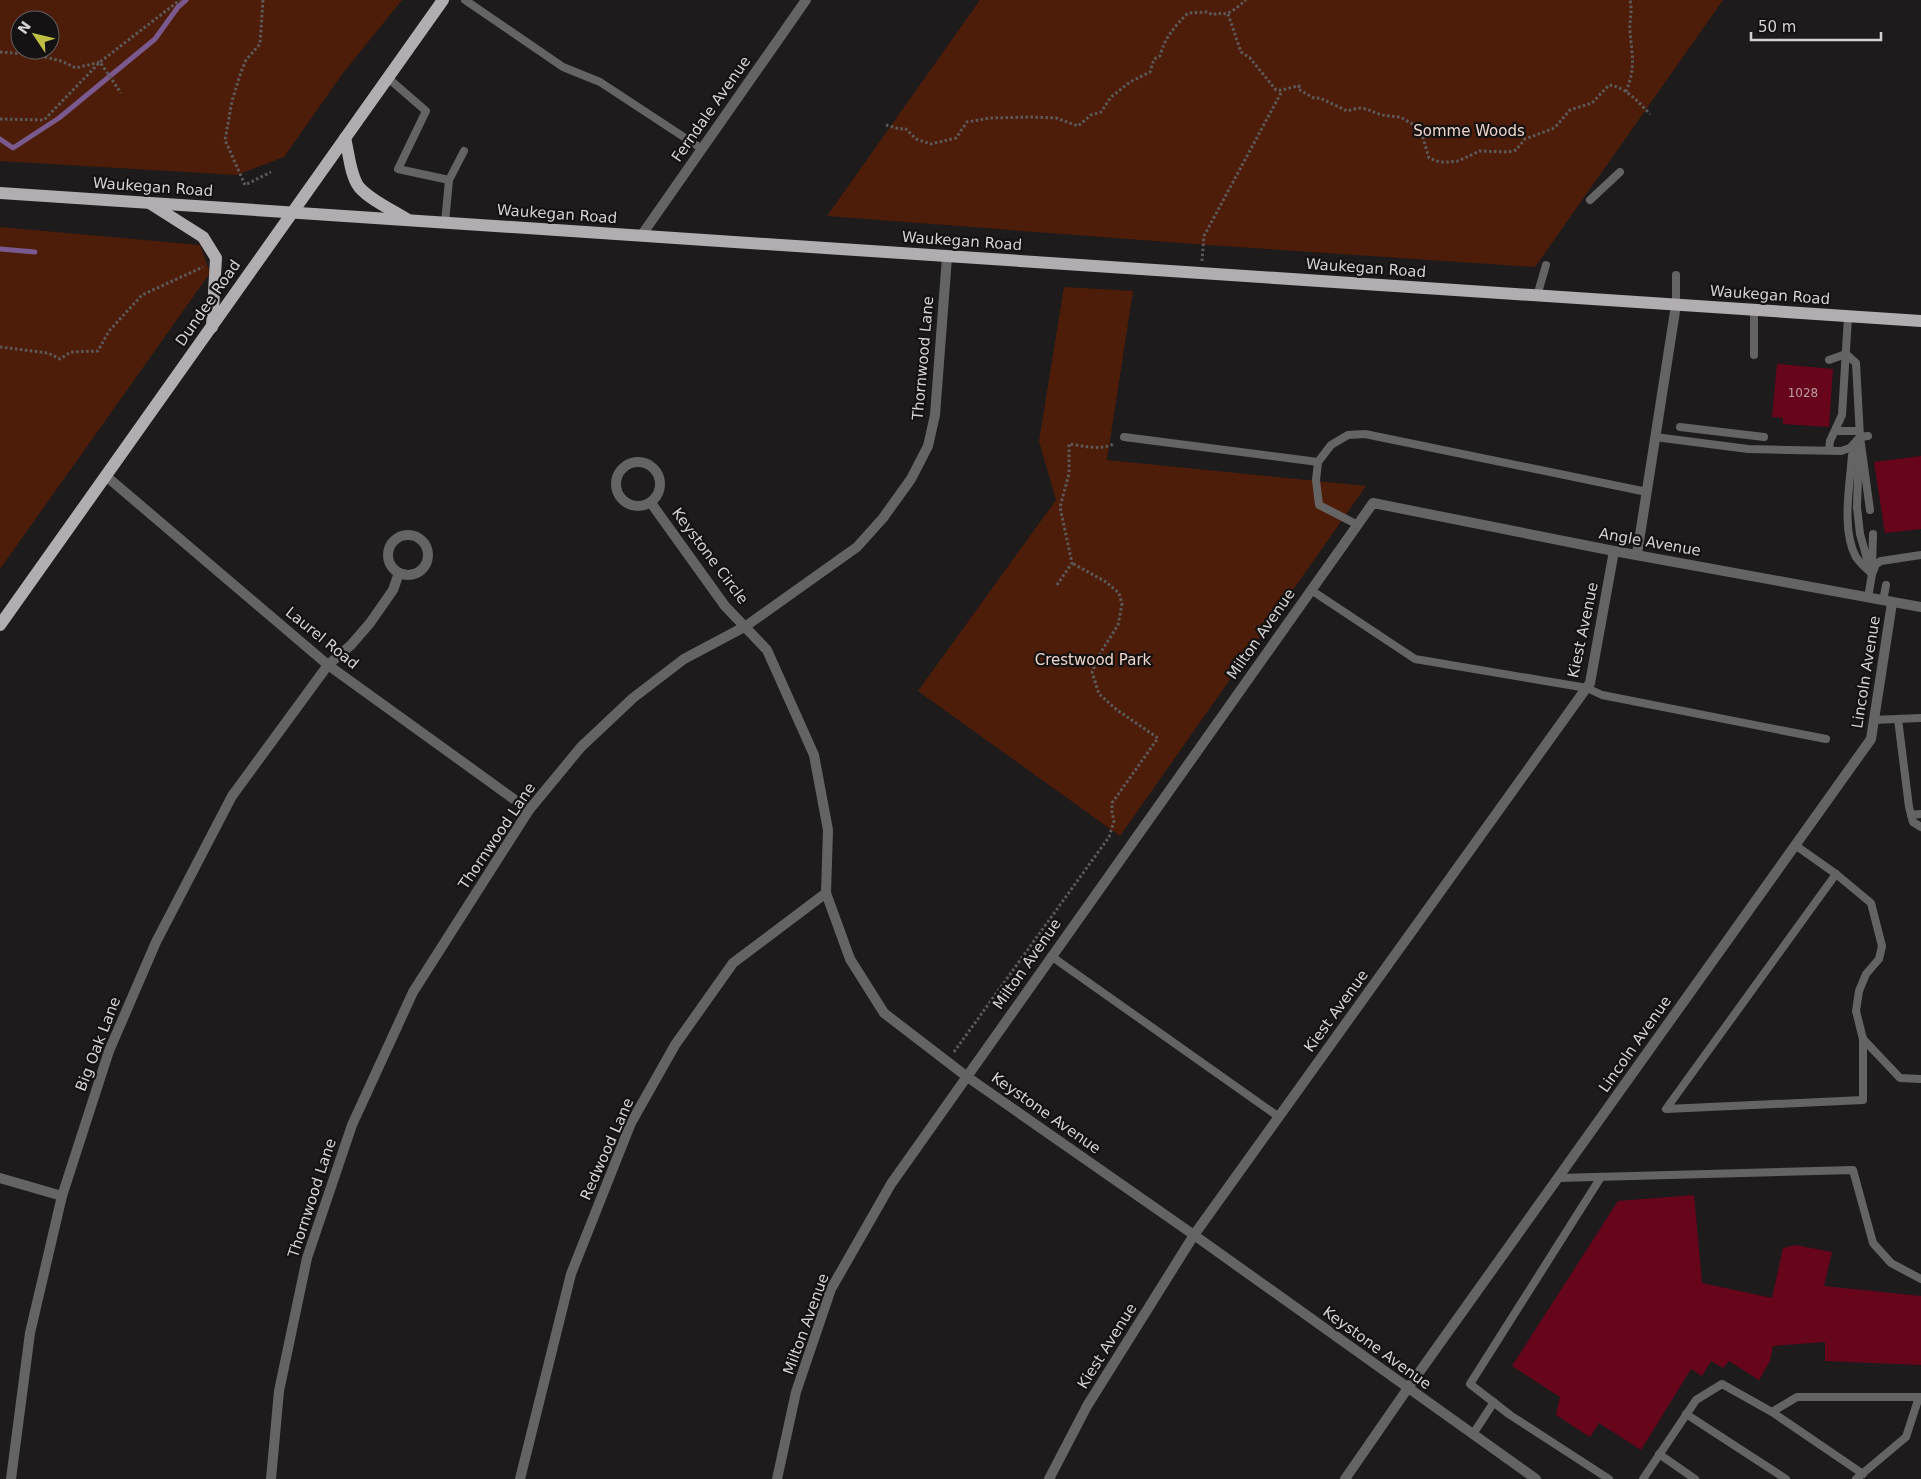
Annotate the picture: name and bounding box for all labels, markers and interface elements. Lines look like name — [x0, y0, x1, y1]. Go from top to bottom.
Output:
north arrow — [10, 10, 60, 60]
scale bar — [1751, 10, 1881, 42]
text: N — [14, 18, 34, 37]
text: 50 m — [1758, 18, 1796, 36]
street label: Ferndale Avenue — [668, 53, 754, 165]
park label: Somme Woods — [1413, 122, 1525, 140]
street label: Waukegan Road — [92, 174, 214, 200]
street label: Waukegan Road — [496, 201, 618, 227]
street label: Waukegan Road — [901, 228, 1023, 254]
street label: Waukegan Road — [1305, 255, 1427, 281]
street label: Dundee Road — [172, 256, 244, 350]
street label: Waukegan Road — [1709, 282, 1831, 308]
street label: Thornwood Lane — [909, 295, 937, 422]
house number: 1028 — [1788, 386, 1818, 400]
street label: Keystone Circle — [668, 504, 752, 608]
street label: Angle Avenue — [1598, 524, 1702, 560]
street label: Kiest Avenue — [1564, 580, 1602, 680]
street label: Milton Avenue — [1223, 585, 1299, 683]
street label: Laurel Road — [282, 603, 362, 673]
street label: Lincoln Avenue — [1848, 614, 1884, 730]
park label: Crestwood Park — [1035, 651, 1152, 669]
street label: Thornwood Lane — [454, 779, 539, 893]
street label: Milton Avenue — [989, 915, 1065, 1013]
street label: Kiest Avenue — [1300, 966, 1372, 1056]
street label: Lincoln Avenue — [1595, 992, 1675, 1096]
street label: Big Oak Lane — [72, 994, 124, 1094]
street label: Keystone Avenue — [988, 1069, 1104, 1157]
street label: Redwood Lane — [576, 1095, 638, 1203]
street label: Thornwood Lane — [284, 1136, 340, 1261]
street label: Milton Avenue — [779, 1271, 833, 1377]
street label: Kiest Avenue — [1074, 1300, 1140, 1392]
street label: Keystone Avenue — [1319, 1303, 1435, 1393]

